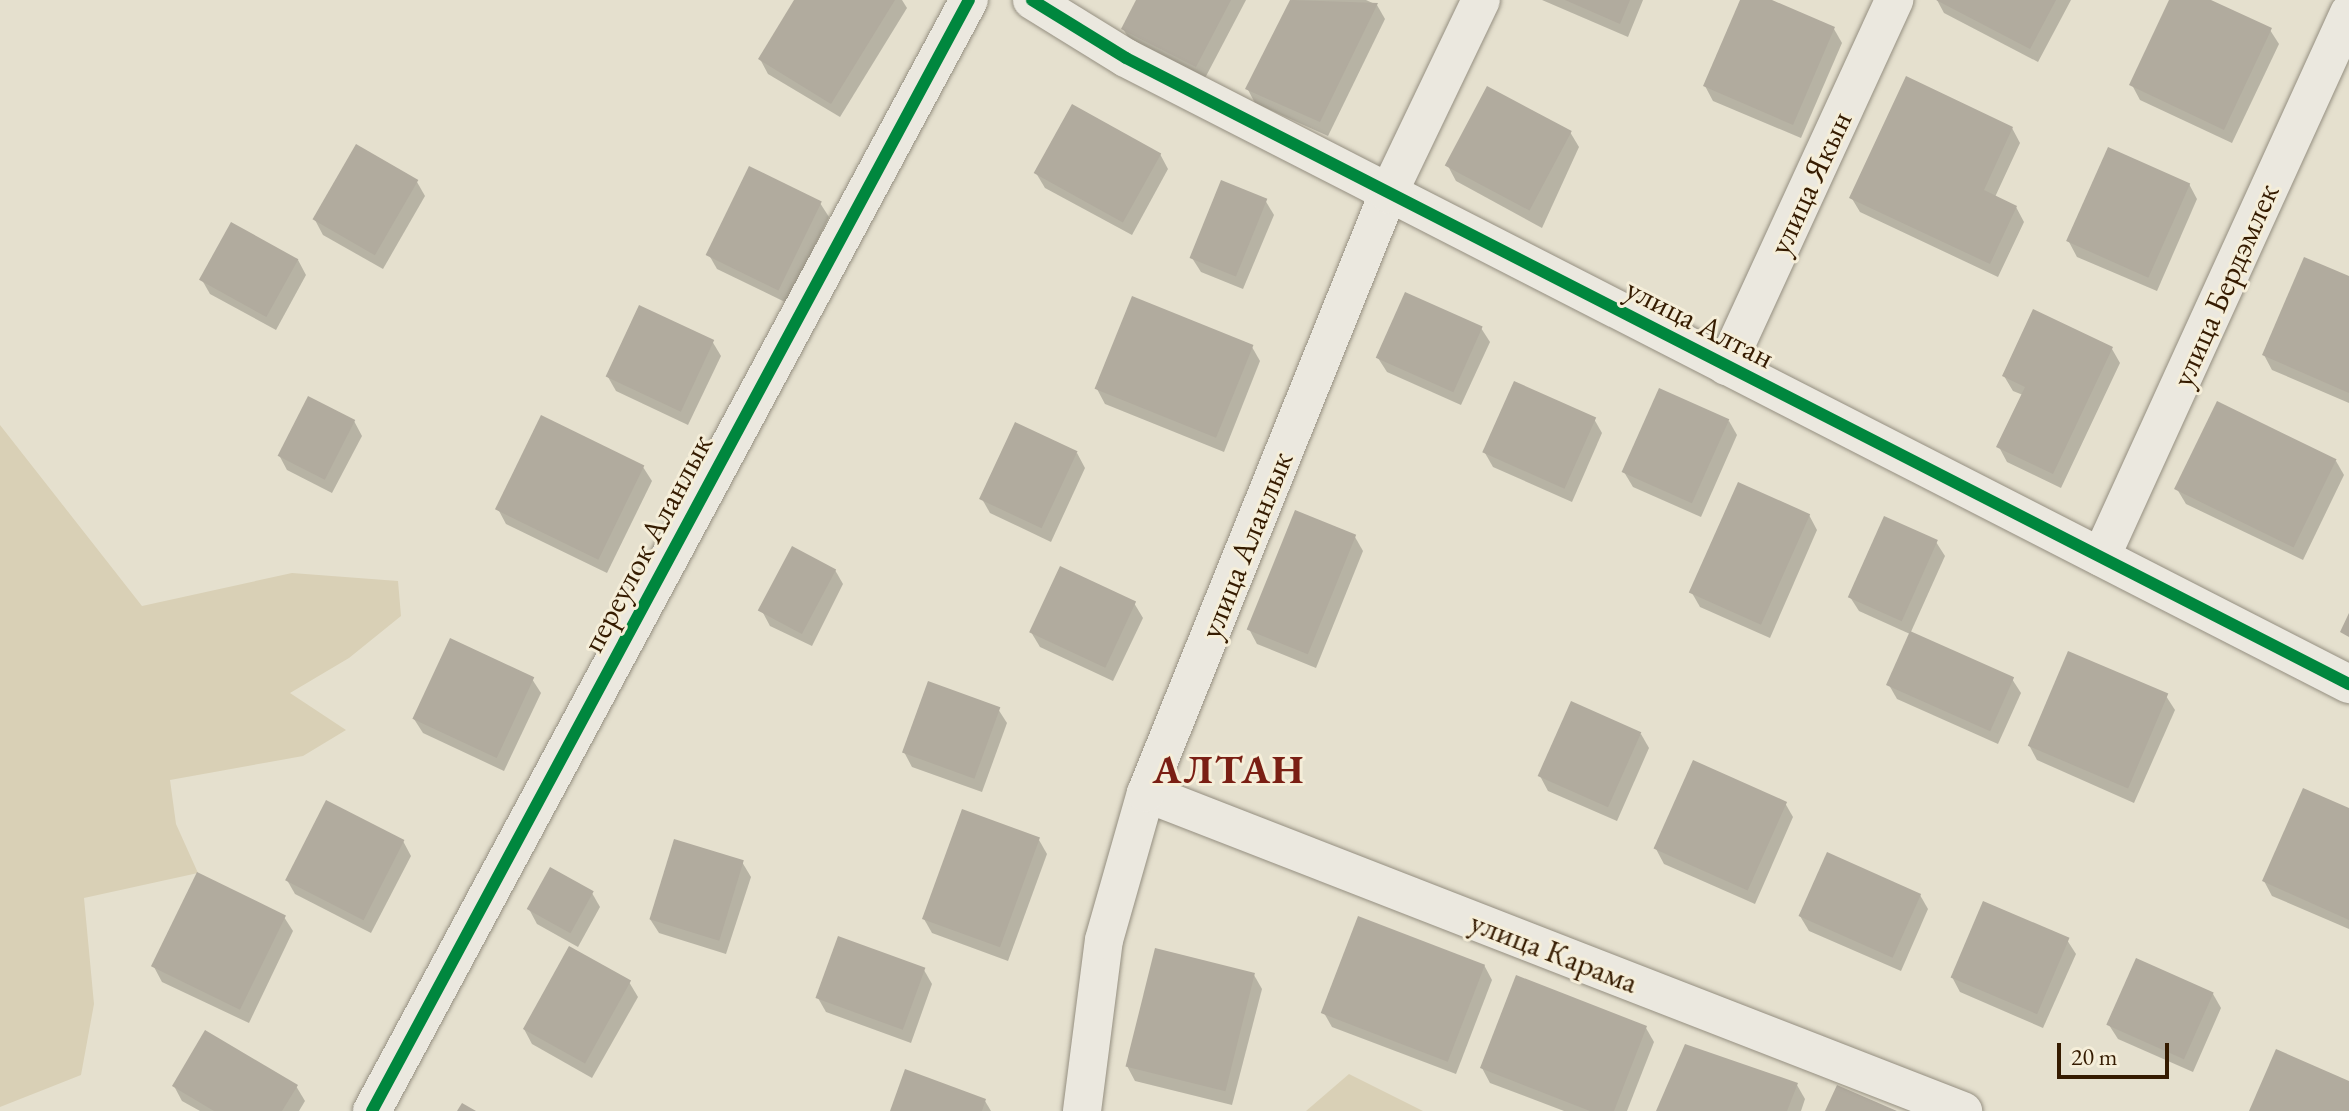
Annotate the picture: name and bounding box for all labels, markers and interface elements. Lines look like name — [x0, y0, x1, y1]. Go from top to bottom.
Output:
street label: улица Якын — [1760, 105, 1860, 261]
street label: улица Бердэмлек — [2163, 177, 2287, 393]
street label: улица Алтан — [1619, 269, 1781, 377]
street label: переулок Аланлык — [573, 428, 721, 658]
street label: улица Аланлык — [1191, 446, 1301, 644]
district label: АЛТАН — [1152, 745, 1306, 793]
street label: улица Карама — [1465, 902, 1643, 1002]
scale bar — [2061, 1027, 2173, 1077]
text: 20 m — [2071, 1041, 2118, 1072]

